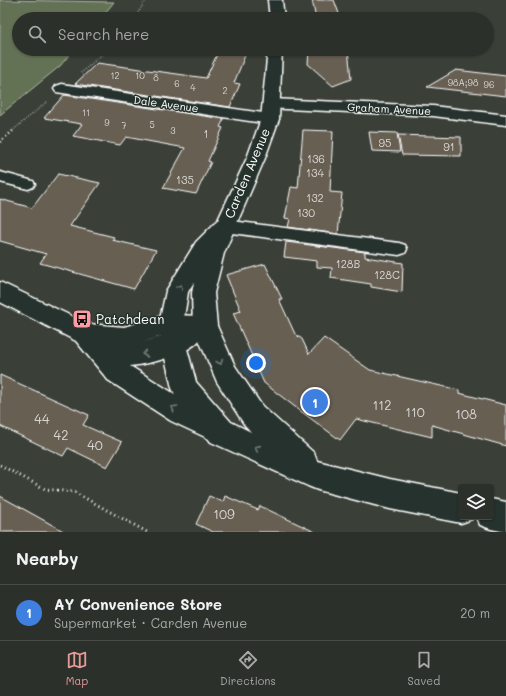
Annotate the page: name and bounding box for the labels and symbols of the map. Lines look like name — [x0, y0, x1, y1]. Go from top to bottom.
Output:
house number: 12 — [110, 70, 120, 81]
house number: 10 — [135, 70, 145, 81]
house number: 8 — [153, 72, 159, 83]
house number: 98A;98 — [448, 77, 479, 88]
house number: 6 — [174, 78, 180, 89]
house number: 96 — [484, 79, 494, 90]
house number: 4 — [190, 82, 196, 93]
house number: 2 — [222, 85, 228, 96]
street label: Dale Avenue — [133, 92, 200, 116]
street label: Graham Avenue — [347, 99, 432, 118]
house number: 11 — [82, 107, 90, 118]
house number: 9 — [104, 117, 110, 128]
house number: 5 — [149, 119, 155, 130]
house number: 7 — [121, 120, 127, 131]
house number: 3 — [170, 125, 176, 136]
street label: Carden Avenue — [220, 125, 273, 221]
house number: 1 — [204, 126, 208, 141]
house number: 95 — [379, 135, 391, 150]
house number: 91 — [443, 139, 455, 154]
house number: 136 — [307, 151, 325, 166]
house number: 134 — [306, 165, 324, 180]
house number: 135 — [176, 172, 194, 187]
house number: 132 — [306, 190, 324, 205]
house number: 130 — [297, 205, 315, 220]
house number: 128B — [336, 256, 360, 271]
house number: 128C — [374, 267, 400, 282]
one-way arrow — [176, 284, 183, 291]
bus stop icon: Patchdean — [71, 308, 93, 330]
place label: Patchdean — [96, 310, 164, 327]
one-way arrow — [141, 349, 148, 357]
your location — [246, 353, 266, 373]
one-way arrow — [216, 358, 224, 365]
pin: 1 — [302, 387, 328, 417]
house number: 112 — [373, 396, 391, 413]
house number: 110 — [405, 403, 425, 420]
house number: 108 — [455, 405, 477, 422]
one-way arrow — [171, 406, 178, 413]
house number: 44 — [34, 410, 50, 427]
house number: 42 — [54, 426, 68, 443]
house number: 40 — [87, 436, 103, 453]
one-way arrow — [253, 445, 261, 453]
house number: 109 — [213, 505, 235, 522]

